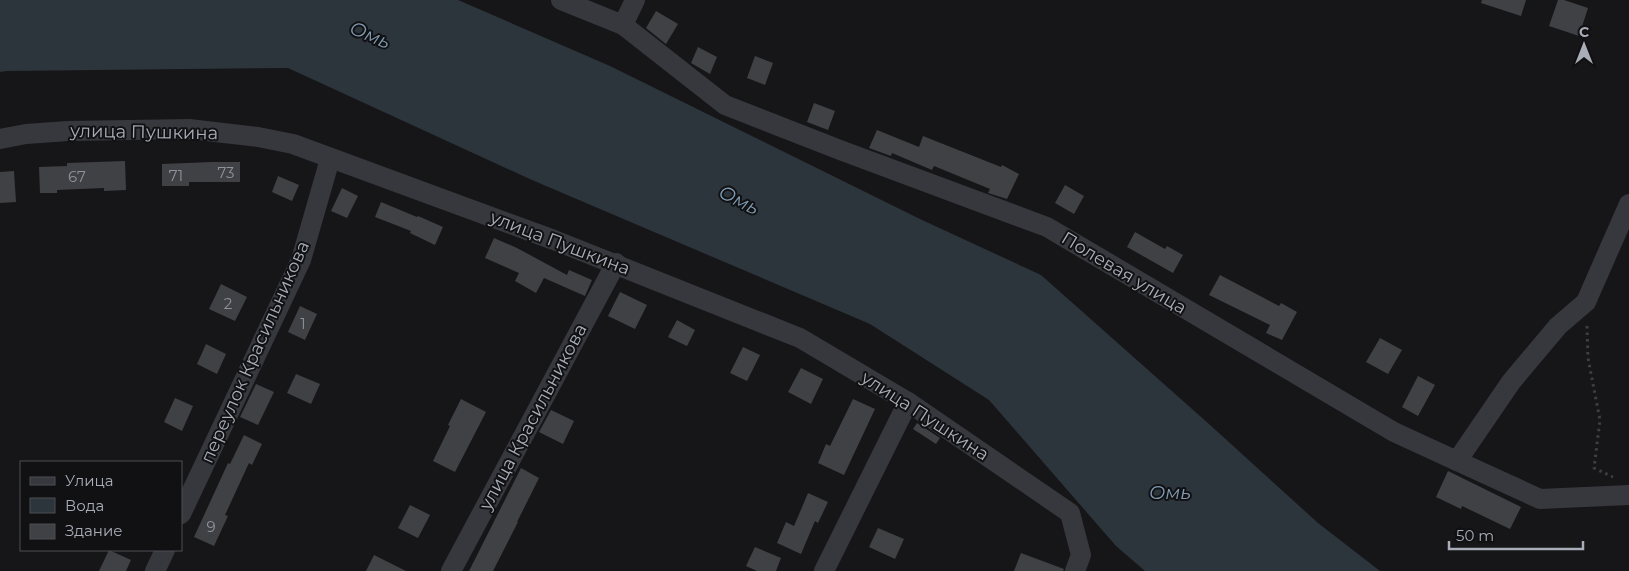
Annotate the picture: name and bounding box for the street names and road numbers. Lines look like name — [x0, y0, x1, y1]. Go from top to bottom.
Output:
street label: улица Пушкина — [69, 120, 218, 144]
street label: улица Пушкина — [486, 206, 633, 280]
street label: Полевая улица — [1057, 227, 1191, 319]
street label: переулок Красильникова — [196, 237, 314, 467]
street label: улица Красильникова — [474, 320, 591, 515]
street label: улица Пушкина — [856, 366, 993, 466]

